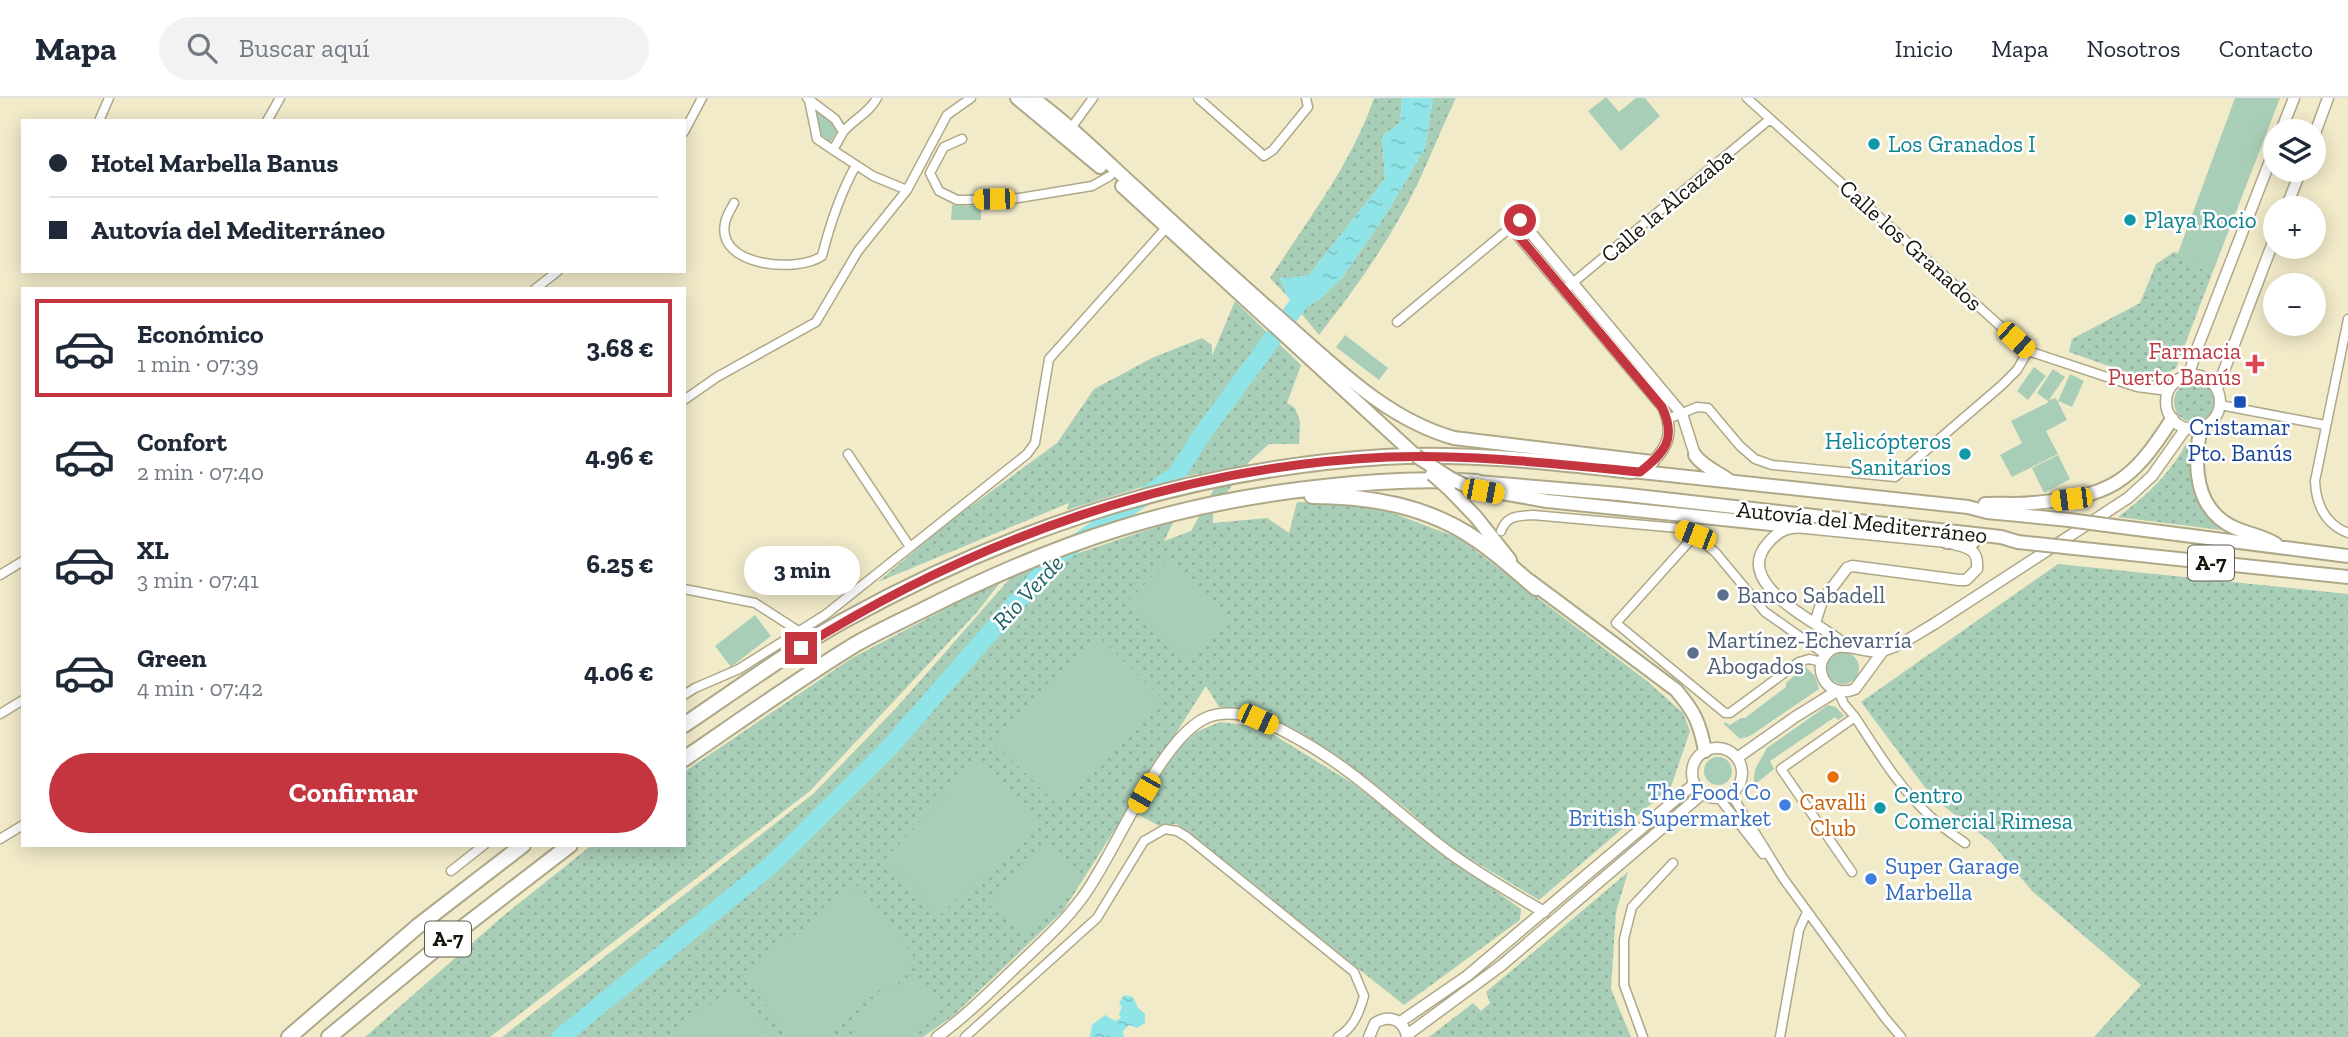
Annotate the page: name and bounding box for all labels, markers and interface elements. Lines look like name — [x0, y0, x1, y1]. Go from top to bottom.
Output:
search box — [159, 17, 649, 80]
text: Mapa — [35, 29, 117, 68]
icon: search — [183, 29, 221, 67]
text: Buscar aquí — [239, 32, 370, 64]
text: Inicio — [1895, 34, 1953, 63]
text: Mapa — [1991, 34, 2048, 63]
text: Nosotros — [2086, 34, 2181, 63]
text: Contacto — [2219, 34, 2313, 63]
map controls — [2263, 119, 2326, 336]
button: layers — [2263, 119, 2326, 182]
place label: Los Granados I — [1888, 130, 2036, 158]
marker: Los Granados I — [1866, 136, 1882, 152]
street label: Calle la Alcazaba — [1595, 142, 1739, 268]
text: Hotel Marbella Banus — [91, 147, 339, 179]
street label: Calle los Granados — [1834, 173, 1988, 317]
car — [973, 188, 1016, 210]
button: + — [2263, 196, 2326, 259]
route start — [1504, 204, 1536, 236]
place label: Playa Rocio — [2144, 206, 2257, 234]
marker: Playa Rocio — [2122, 212, 2138, 228]
text: Autovía del Mediterráneo — [91, 214, 385, 246]
button: − — [2263, 273, 2326, 336]
icon: car — [53, 317, 116, 380]
text: Económico — [137, 318, 264, 350]
car — [1994, 318, 2039, 362]
text: 3.68 € — [586, 332, 654, 364]
place label: Farmacia Puerto Banús — [2108, 337, 2241, 391]
text: 1 min · 07:39 — [137, 350, 259, 378]
marker: Farmacia Puerto Banús — [2247, 356, 2263, 372]
marker: Cristamar Pto. Banús — [2232, 394, 2248, 410]
place label: Cristamar Pto. Banús — [2188, 413, 2292, 467]
icon: car — [53, 425, 116, 488]
text: Confort — [137, 426, 227, 458]
place label: Helicópteros Sanitarios — [1825, 427, 1951, 481]
text: 4.96 € — [585, 440, 654, 472]
marker: Helicópteros Sanitarios — [1957, 446, 1973, 462]
text: 2 min · 07:40 — [137, 458, 264, 486]
car — [1461, 477, 1506, 505]
car — [2049, 486, 2094, 512]
street label: Autovía del Mediterráneo — [1735, 495, 1989, 549]
car — [1672, 518, 1719, 552]
icon: car — [53, 533, 116, 596]
text: XL — [137, 534, 169, 566]
callout: 3 min — [743, 546, 859, 596]
road number: A-7 — [2188, 546, 2234, 580]
text: 6.25 € — [586, 548, 654, 580]
water label: Rio Verde — [986, 548, 1069, 635]
text: 3 min — [773, 556, 831, 584]
text: 3 min · 07:41 — [137, 566, 259, 594]
place label: Banco Sabadell — [1737, 581, 1885, 609]
marker: Banco Sabadell — [1715, 587, 1731, 603]
place label: Martínez-Echevarría Abogados — [1707, 626, 1912, 680]
route end — [785, 632, 817, 664]
icon: car — [53, 641, 116, 704]
text: Green — [137, 642, 207, 674]
marker: Martínez-Echevarría Abogados — [1685, 645, 1701, 661]
text: 4.06 € — [584, 656, 654, 688]
text: 4 min · 07:42 — [137, 674, 263, 702]
car — [1235, 701, 1282, 737]
button: Confirmar — [49, 753, 658, 833]
marker: Cavalli Club — [1825, 769, 1841, 785]
car — [1125, 770, 1164, 816]
place label: The Food Co British Supermarket — [1568, 778, 1771, 832]
place label: Centro Comercial Rimesa — [1894, 781, 2073, 835]
place label: Cavalli Club — [1800, 788, 1866, 842]
marker: The Food Co British Supermarket — [1777, 797, 1793, 813]
marker: Centro Comercial Rimesa — [1872, 800, 1888, 816]
place label: Super Garage Marbella — [1885, 852, 2019, 906]
marker: Super Garage Marbella — [1863, 871, 1879, 887]
road number: A-7 — [425, 922, 471, 956]

